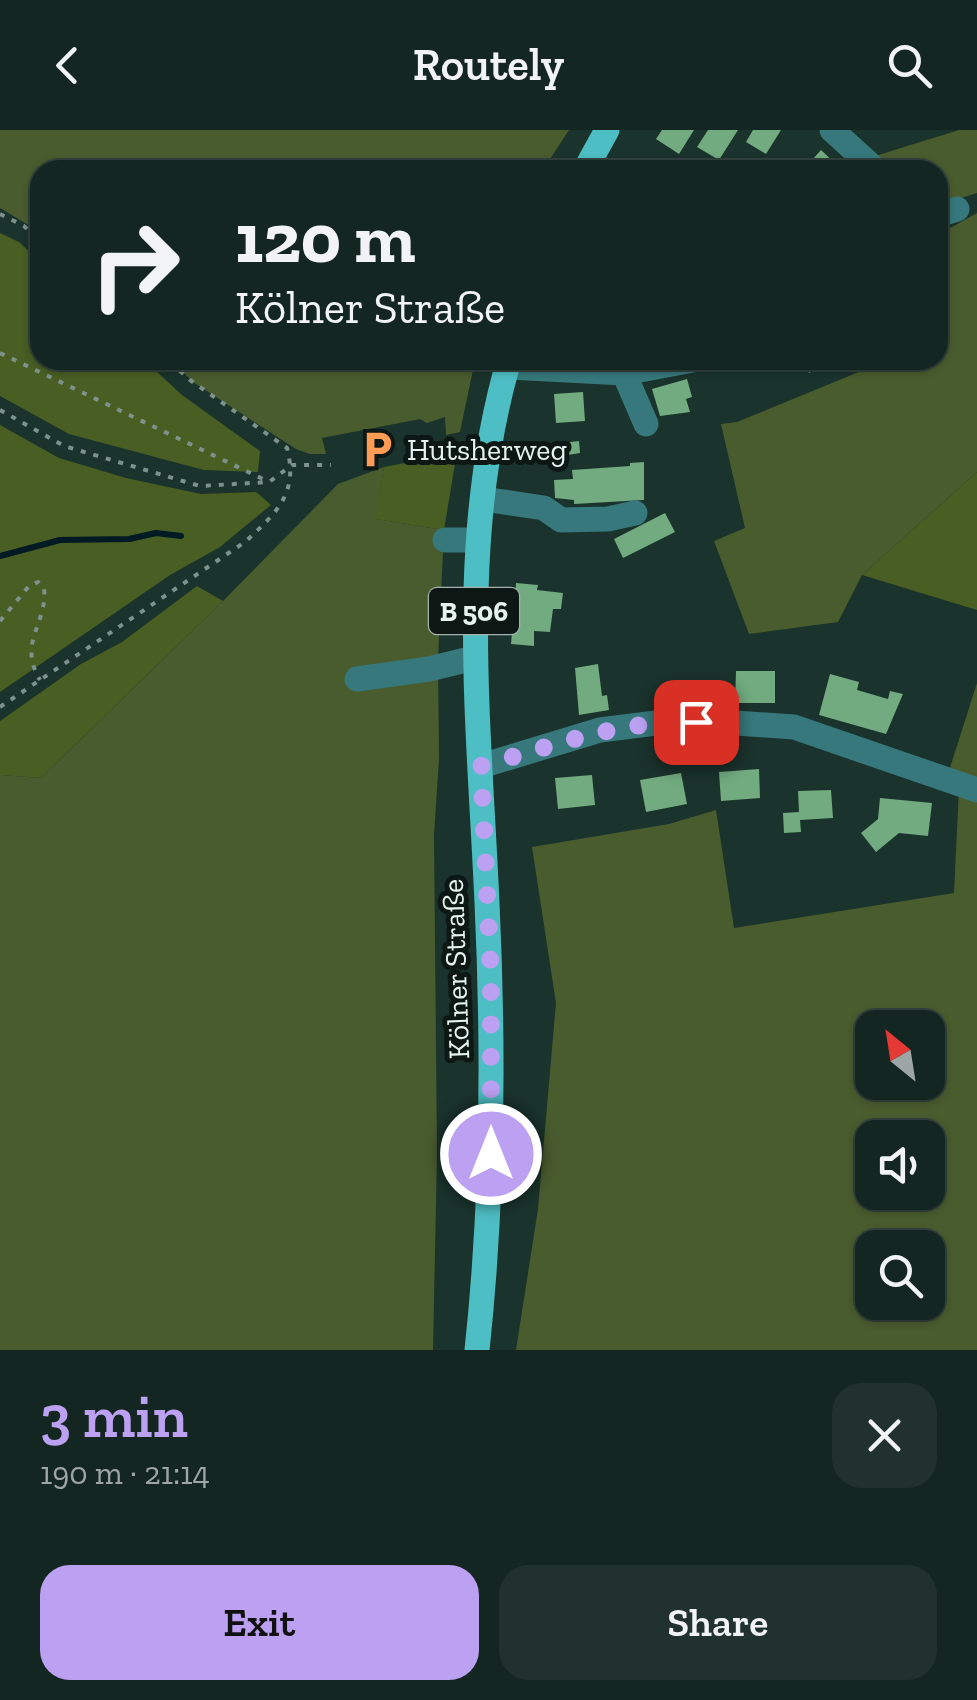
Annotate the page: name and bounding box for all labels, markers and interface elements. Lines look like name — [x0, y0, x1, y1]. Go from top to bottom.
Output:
icon: back — [40, 38, 95, 93]
text: Routely — [413, 38, 564, 92]
icon: search — [882, 38, 937, 93]
text: 120 m — [235, 196, 416, 280]
icon: right — [70, 200, 200, 330]
text: Kölner Straße — [235, 281, 505, 335]
parking icon: Hutsherweg — [356, 429, 398, 471]
place label: Hutsherweg — [407, 432, 567, 468]
road number: B 506 — [429, 588, 519, 634]
pin — [654, 680, 739, 765]
icon: arrive — [669, 695, 724, 750]
street label: Kölner Straße — [435, 878, 477, 1060]
north arrow — [855, 1010, 945, 1100]
map controls — [855, 1010, 945, 1320]
position arrow — [439, 1102, 543, 1206]
button: sound — [855, 1120, 945, 1210]
button: search — [855, 1230, 945, 1320]
text: 3 min — [40, 1380, 188, 1452]
button: close — [832, 1383, 937, 1488]
text: 190 m · 21:14 — [40, 1454, 210, 1492]
button: Exit — [40, 1565, 479, 1680]
button: Share — [499, 1565, 937, 1680]

